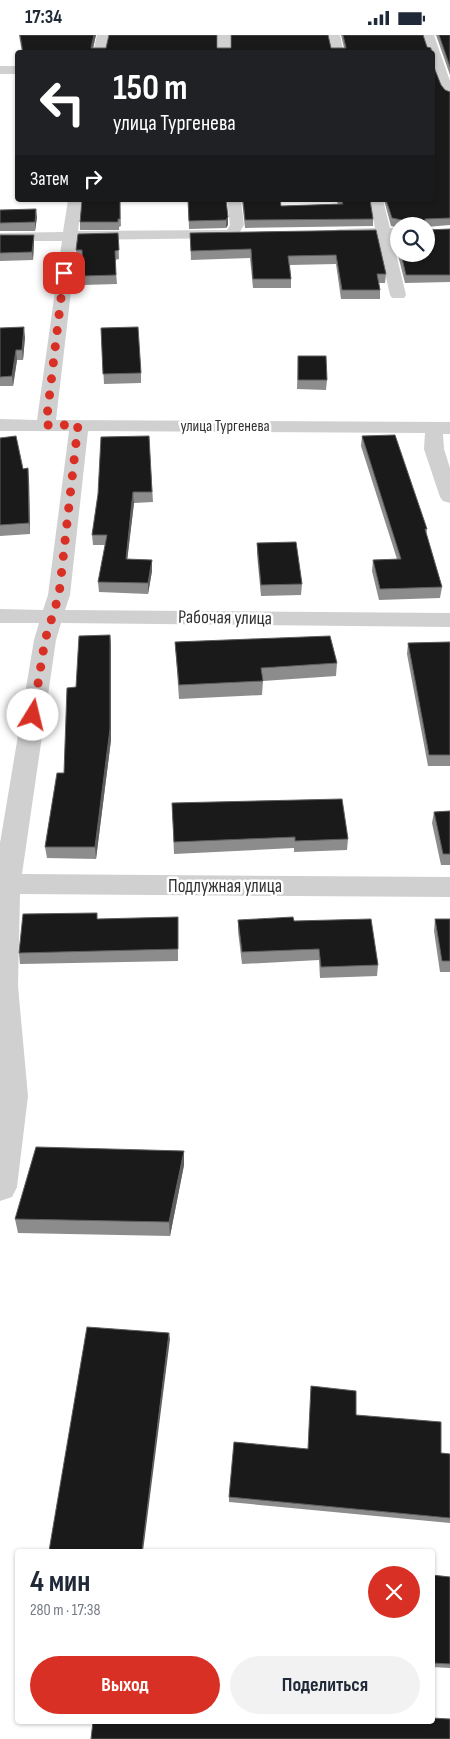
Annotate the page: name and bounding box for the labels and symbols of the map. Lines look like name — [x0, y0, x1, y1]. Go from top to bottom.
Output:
pin — [43, 252, 85, 294]
street label: улица Тургенева — [180, 417, 270, 436]
street label: Рабочая улица — [178, 606, 272, 630]
position arrow — [6, 688, 58, 740]
street label: Подлужная улица — [168, 875, 282, 898]

